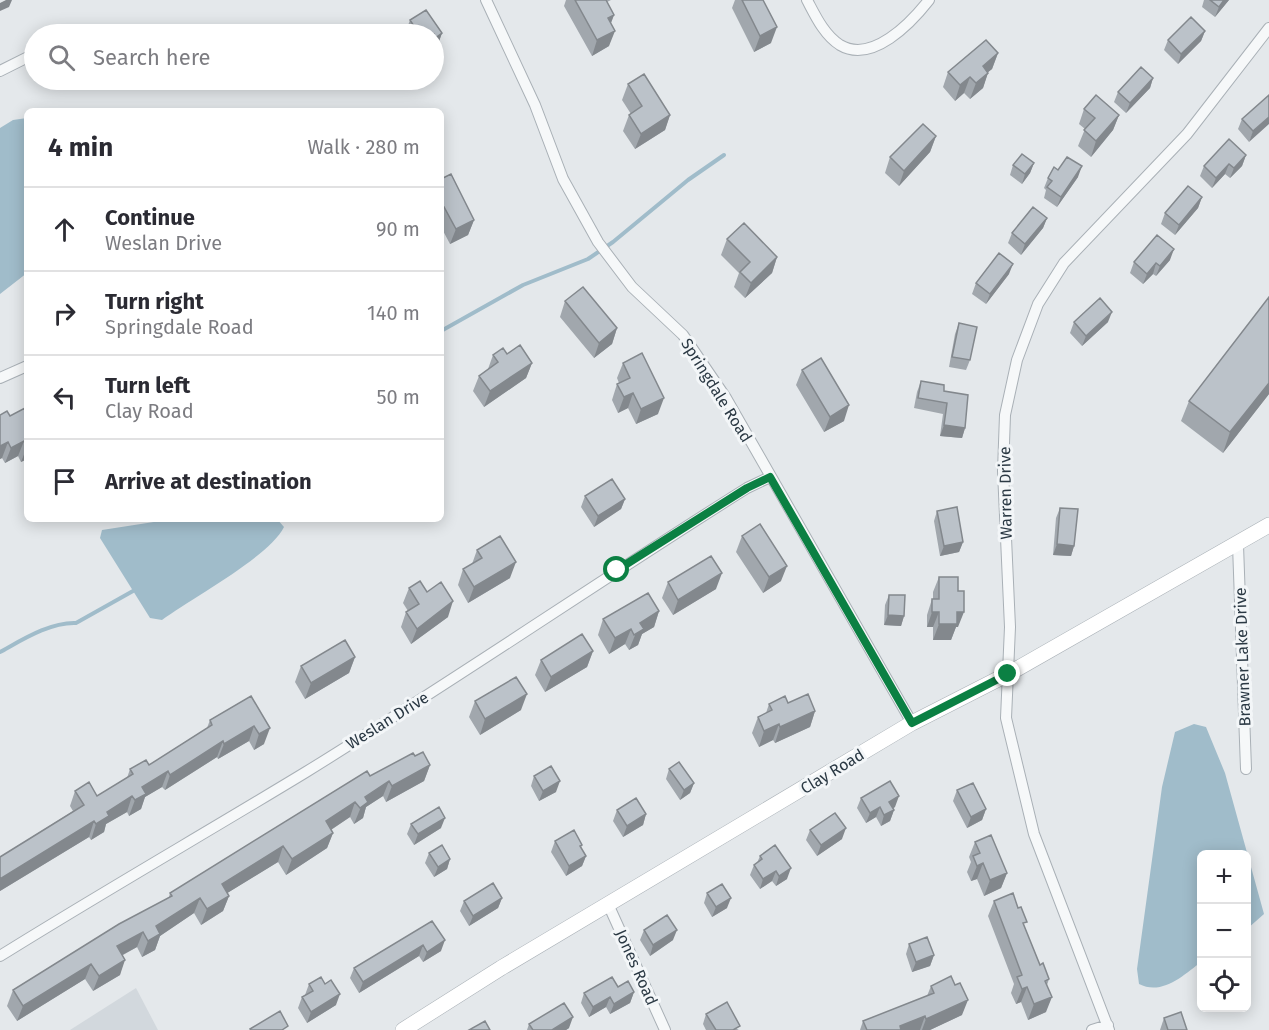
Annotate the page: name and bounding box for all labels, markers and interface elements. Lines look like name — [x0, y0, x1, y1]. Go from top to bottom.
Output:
search box — [24, 24, 444, 90]
icon: search — [45, 41, 78, 74]
text: Search here — [93, 44, 211, 71]
text: 4 min — [48, 132, 113, 163]
text: Walk · 280 m — [307, 135, 420, 159]
text: Continue — [105, 204, 195, 231]
icon: ahead — [48, 213, 81, 246]
text: 90 m — [376, 217, 420, 241]
text: Weslan Drive — [105, 231, 222, 255]
text: Turn right — [105, 288, 204, 315]
icon: right — [48, 297, 81, 330]
text: 140 m — [367, 301, 420, 325]
text: Springdale Road — [105, 315, 254, 339]
street label: Springdale Road — [677, 335, 756, 446]
text: Turn left — [105, 372, 190, 399]
icon: left — [48, 381, 81, 414]
text: 50 m — [376, 385, 420, 409]
text: Clay Road — [105, 399, 194, 423]
street label: Warren Drive — [995, 446, 1016, 540]
icon: arrive — [48, 465, 81, 498]
text: Arrive at destination — [105, 468, 312, 495]
route start — [603, 556, 629, 582]
street label: Brawner Lake Drive — [1231, 587, 1254, 727]
route end — [994, 660, 1020, 686]
street label: Weslan Drive — [342, 688, 432, 753]
street label: Clay Road — [797, 745, 868, 798]
map controls — [1197, 850, 1251, 1012]
button: + — [1197, 850, 1251, 904]
button: − — [1197, 904, 1251, 958]
street label: Jones Road — [611, 926, 662, 1008]
button: locate — [1197, 958, 1251, 1012]

